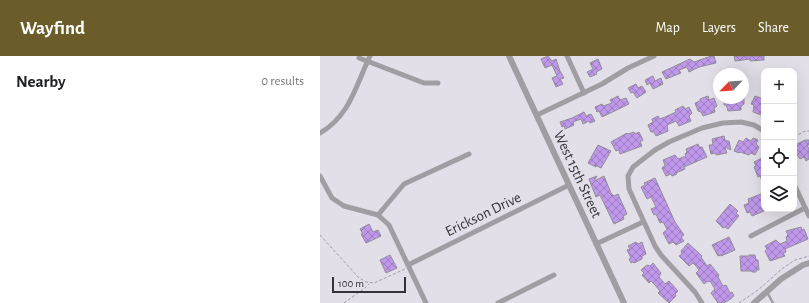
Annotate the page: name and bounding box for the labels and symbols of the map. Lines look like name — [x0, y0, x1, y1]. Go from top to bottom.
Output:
north arrow — [713, 68, 749, 104]
street label: West 15th Street — [551, 128, 604, 220]
street label: Erickson Drive — [443, 190, 524, 239]
scale bar — [332, 275, 406, 294]

